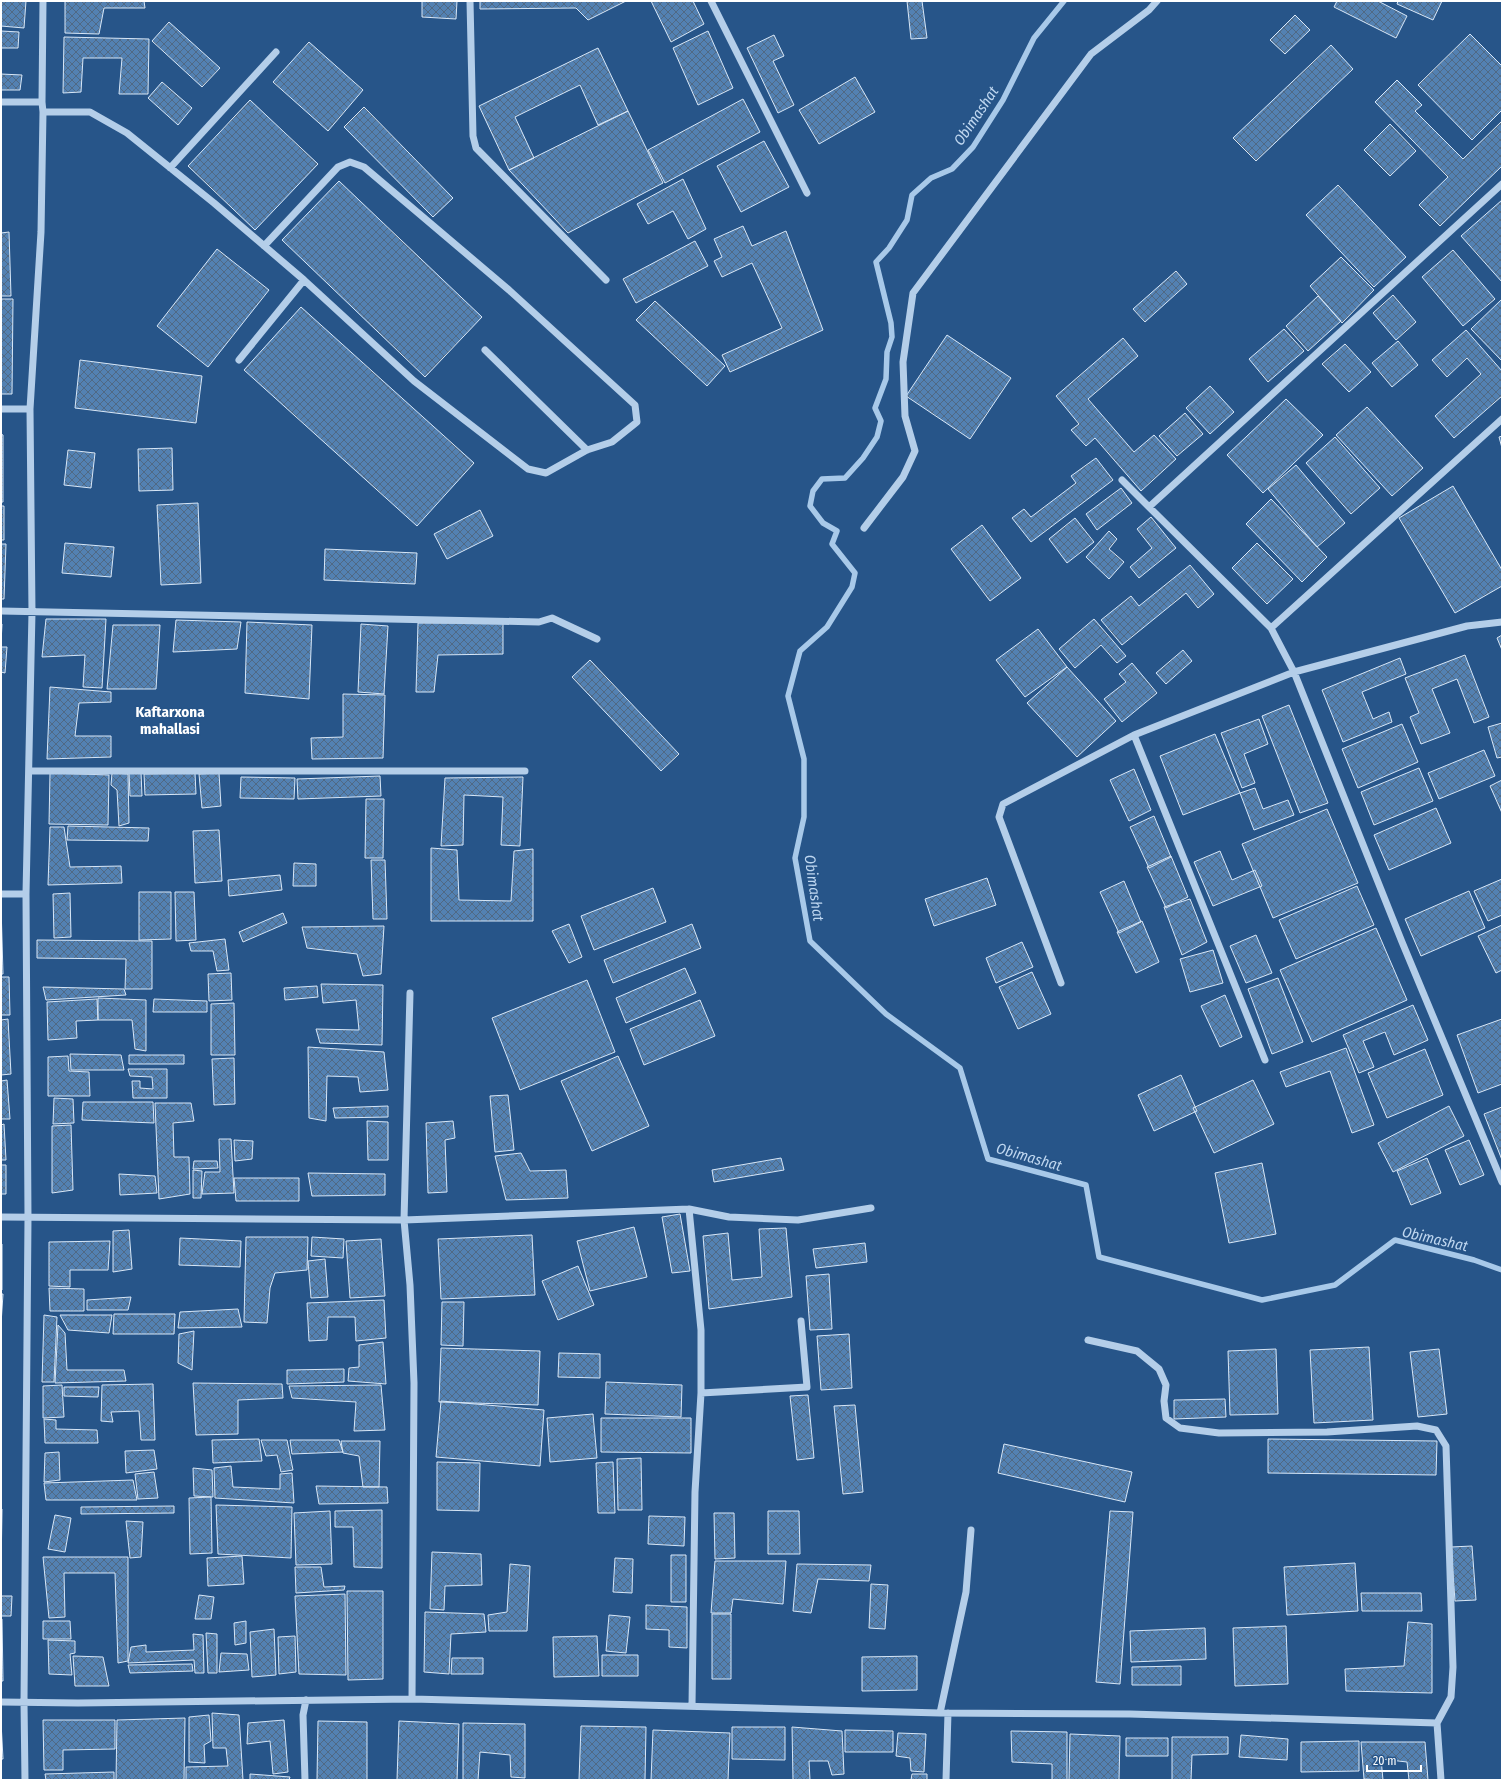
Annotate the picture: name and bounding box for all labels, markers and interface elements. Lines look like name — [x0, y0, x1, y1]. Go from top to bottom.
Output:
water label: Obimashat — [950, 83, 1002, 149]
district label: Kaftarxona mahallasi — [135, 703, 205, 738]
water label: Obimashat — [800, 854, 828, 923]
water label: Obimashat — [994, 1139, 1064, 1175]
water label: Obimashat — [1400, 1223, 1470, 1255]
scale bar — [1367, 1747, 1421, 1773]
text: 20 m — [1373, 1754, 1397, 1768]

